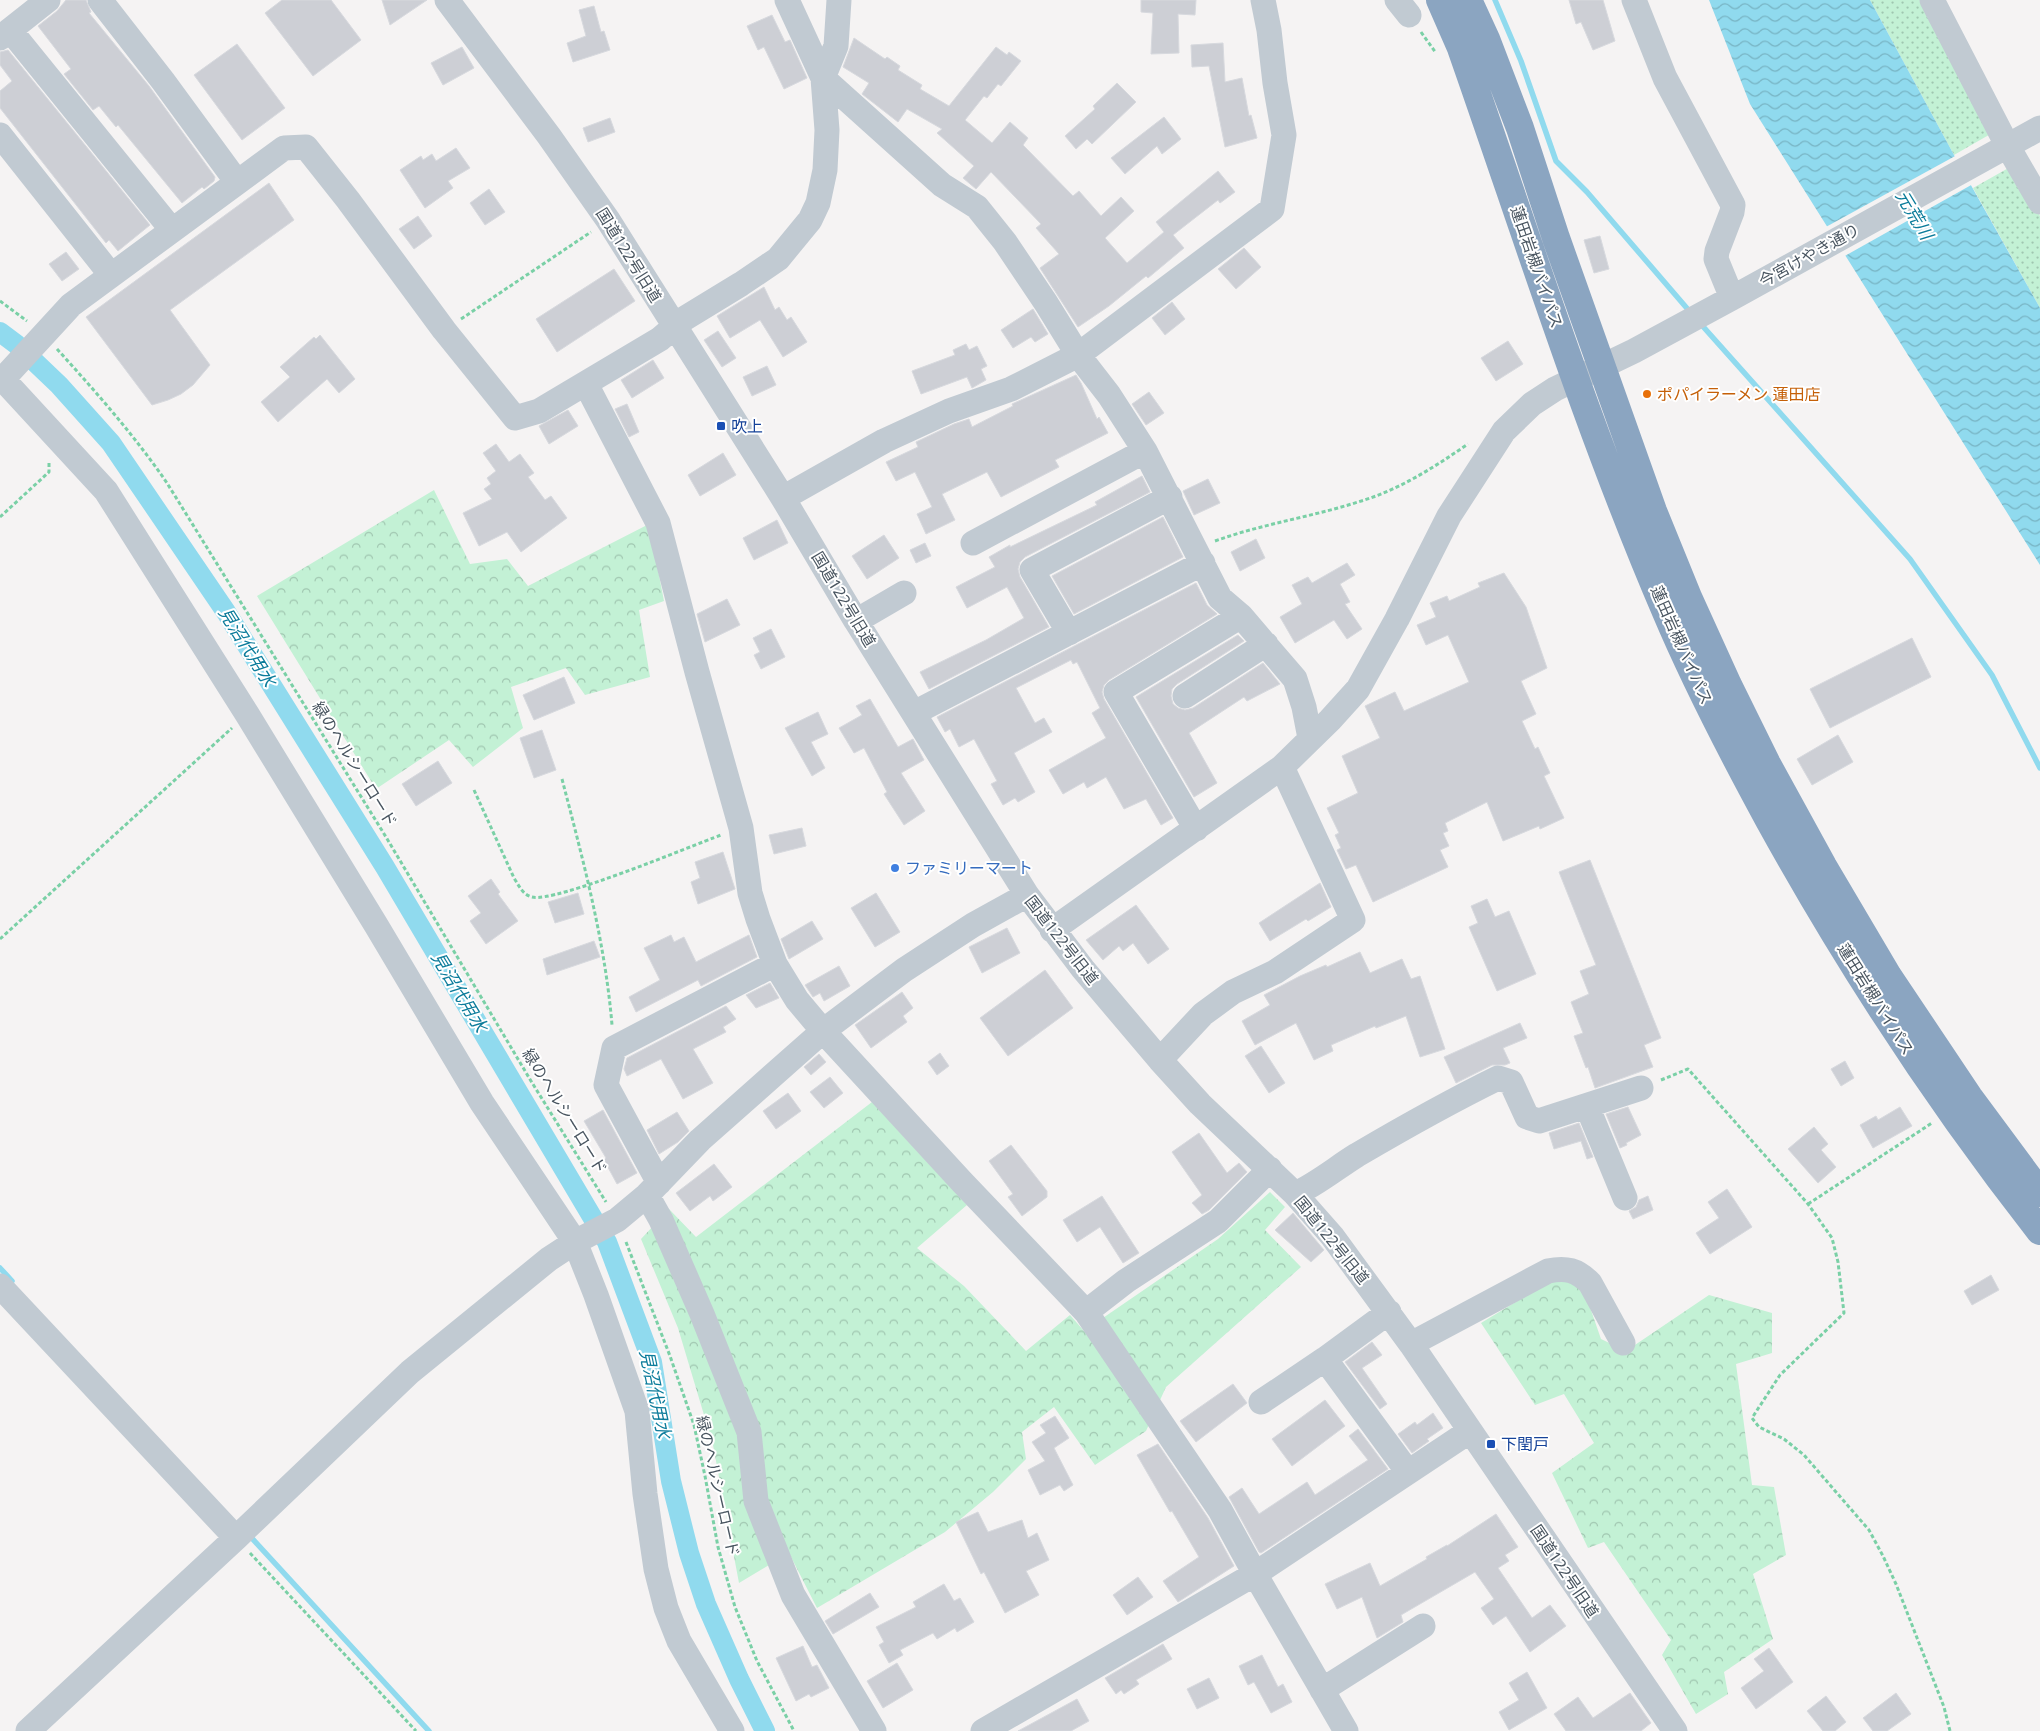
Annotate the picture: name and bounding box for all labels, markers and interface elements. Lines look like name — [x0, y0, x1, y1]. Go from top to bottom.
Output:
water label: 元荒川 — [1891, 185, 1940, 246]
street label: 蓮田岩槻バイパス — [1506, 203, 1568, 331]
street label: 国道122号旧道 — [591, 204, 667, 306]
street label: 今宮けやき通り — [1755, 218, 1863, 292]
place label: ポパイラーメン 蓮田店 — [1657, 383, 1821, 405]
marker: ポパイラーメン 蓮田店 — [1641, 388, 1653, 400]
place label: 吹上 — [731, 415, 763, 437]
marker: 吹上 — [715, 420, 727, 432]
street label: 国道122号旧道 — [807, 547, 881, 651]
street label: 蓮田岩槻バイパス — [1646, 582, 1718, 708]
water label: 見沼代用水 — [214, 602, 283, 693]
street label: 緑のヘルシーロード — [308, 697, 402, 831]
place label: ファミリーマート — [905, 857, 1033, 879]
marker: ファミリーマート — [889, 862, 901, 874]
street label: 国道122号旧道 — [1020, 891, 1104, 989]
street label: 蓮田岩槻バイパス — [1833, 939, 1919, 1059]
water label: 見沼代用水 — [426, 947, 494, 1038]
street label: 緑のヘルシーロード — [518, 1044, 612, 1178]
street label: 国道122号旧道 — [1290, 1191, 1374, 1289]
water label: 見沼代用水 — [635, 1347, 677, 1442]
street label: 緑のヘルシーロード — [691, 1413, 745, 1559]
place label: 下閏戸 — [1501, 1433, 1549, 1455]
marker: 下閏戸 — [1485, 1438, 1497, 1450]
street label: 国道122号旧道 — [1526, 1520, 1604, 1622]

